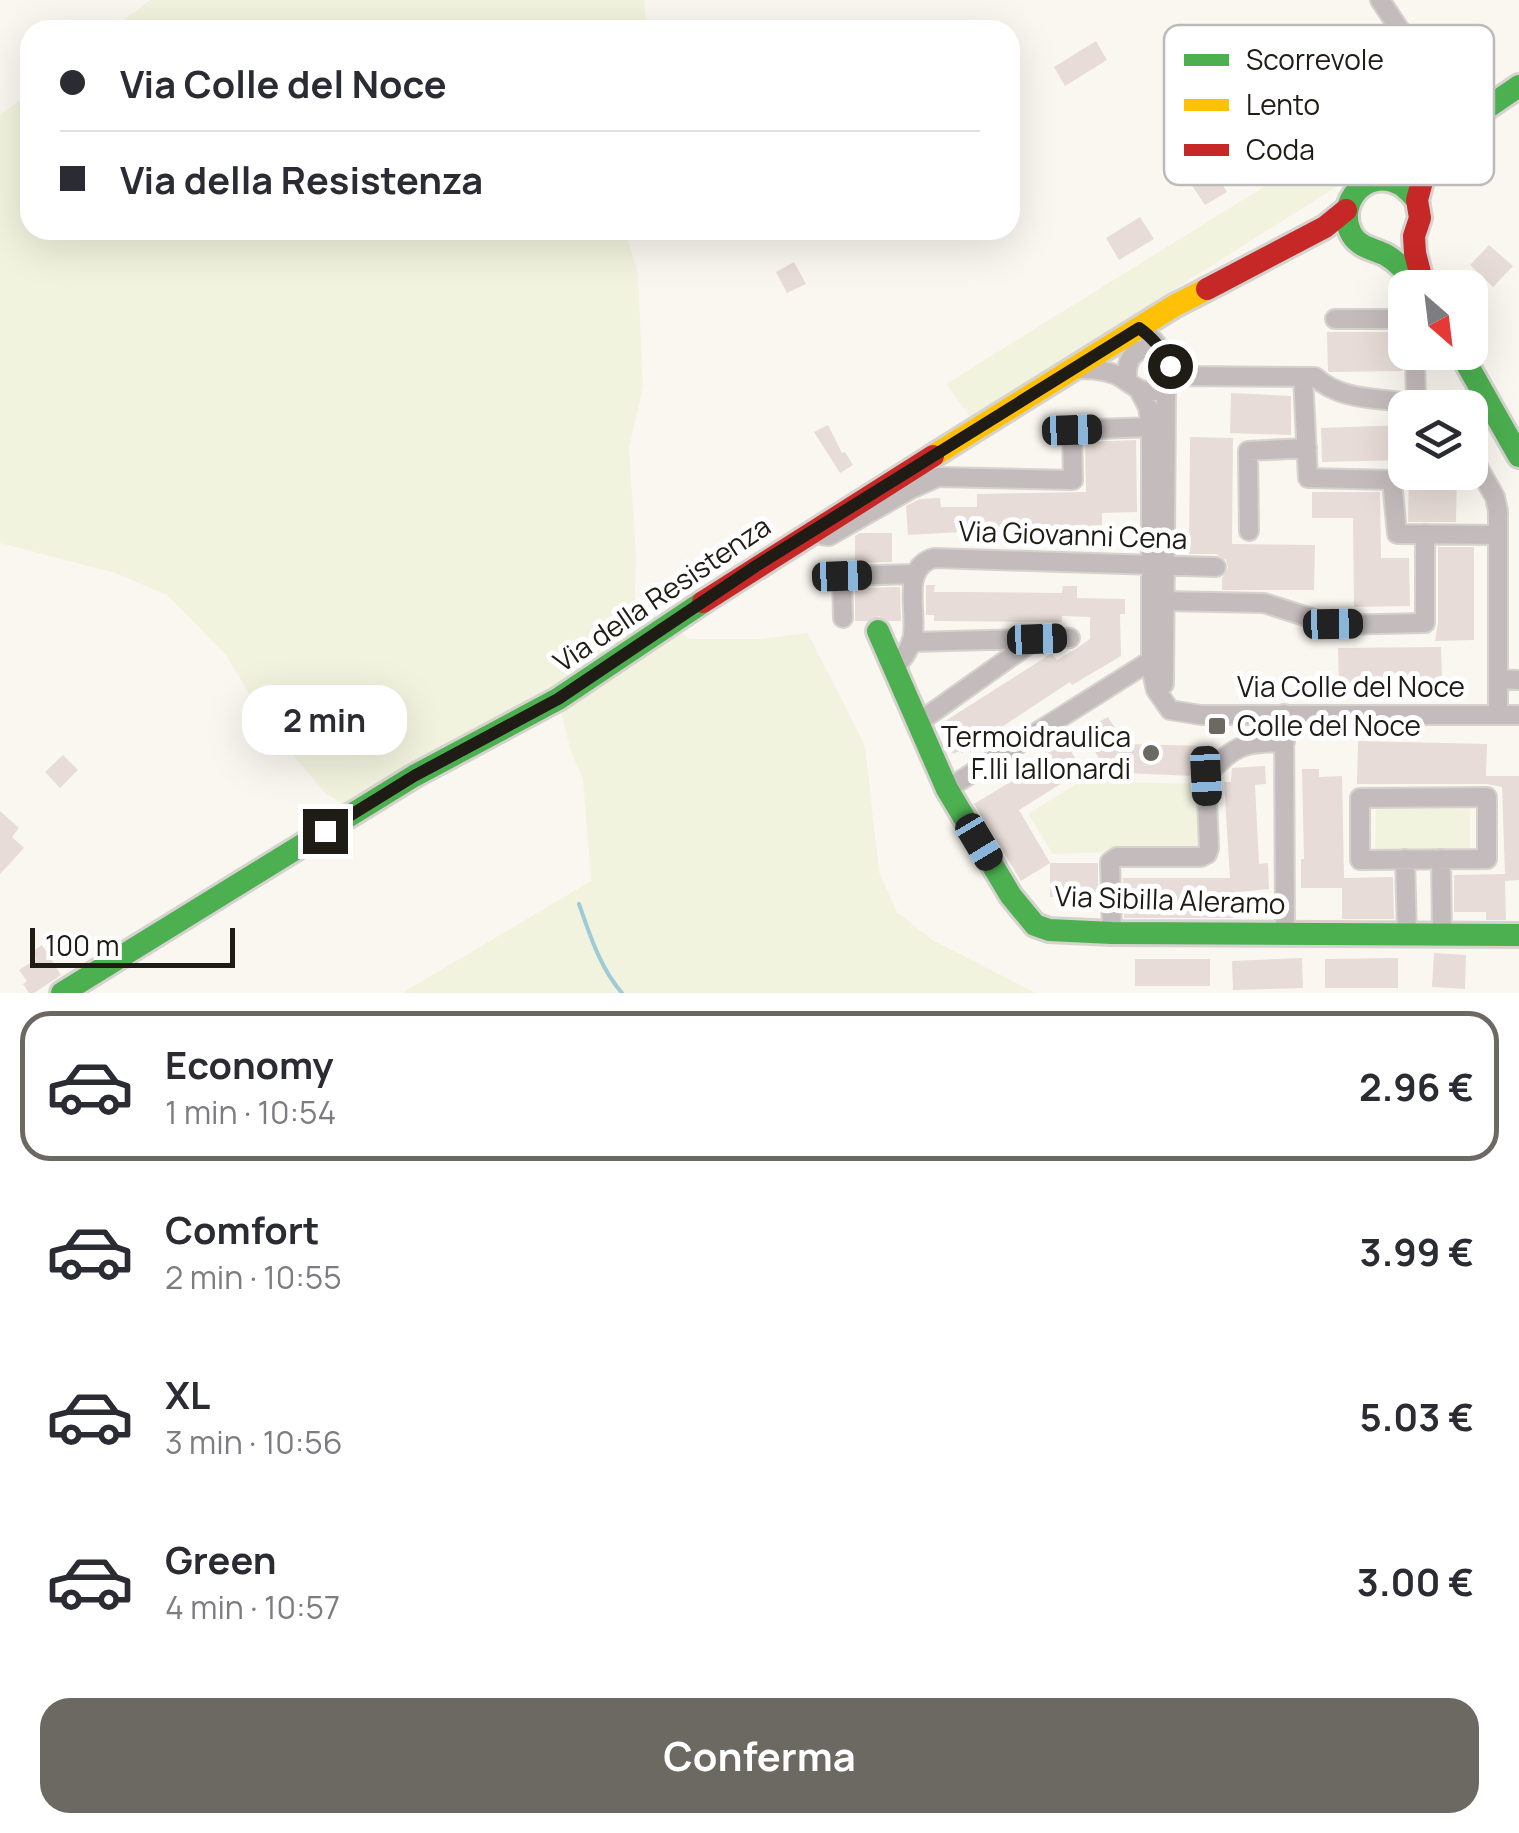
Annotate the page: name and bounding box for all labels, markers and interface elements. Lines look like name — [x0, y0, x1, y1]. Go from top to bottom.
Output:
legend — [1164, 25, 1494, 185]
text: Scorrevole — [1246, 40, 1384, 78]
text: Via Colle del Noce — [120, 57, 447, 109]
text: Lento — [1246, 85, 1320, 123]
text: Coda — [1246, 130, 1315, 168]
text: Via della Resistenza — [120, 153, 483, 205]
north arrow — [1388, 270, 1488, 370]
map controls — [1388, 270, 1488, 490]
route start — [1148, 344, 1193, 389]
button: layers — [1388, 390, 1488, 490]
car — [1041, 414, 1103, 446]
street label: Via della Resistenza — [546, 506, 777, 680]
street label: Via Giovanni Cena — [958, 511, 1188, 557]
car — [811, 560, 873, 592]
car — [1303, 608, 1363, 640]
car — [1006, 623, 1068, 655]
street label: Via Colle del Noce — [1237, 667, 1465, 705]
callout: 2 min — [242, 686, 408, 756]
text: 2 min — [283, 698, 366, 742]
place label: Colle del Noce — [1237, 706, 1421, 744]
marker: Colle del Noce — [1206, 715, 1228, 737]
place label: Termoidraulica F.lli Iallonardi — [941, 717, 1131, 787]
marker: Termoidraulica F.lli Iallonardi — [1140, 742, 1162, 764]
car — [1189, 745, 1223, 807]
route end — [303, 809, 348, 854]
car — [951, 809, 1007, 875]
street label: Via Sibilla Aleramo — [1054, 876, 1286, 922]
scale bar — [30, 923, 235, 968]
text: 100 m — [45, 926, 119, 964]
text: Economy — [165, 1038, 334, 1090]
icon: car — [45, 1041, 135, 1131]
text: 2.96 € — [1359, 1060, 1474, 1112]
text: 1 min · 10:54 — [165, 1090, 336, 1134]
text: Comfort — [165, 1203, 319, 1255]
icon: car — [45, 1206, 135, 1296]
text: 3.99 € — [1360, 1225, 1474, 1277]
text: 2 min · 10:55 — [165, 1255, 342, 1299]
text: XL — [165, 1368, 210, 1420]
icon: car — [45, 1371, 135, 1461]
text: 5.03 € — [1360, 1390, 1474, 1442]
text: 3 min · 10:56 — [165, 1420, 343, 1464]
text: Green — [165, 1533, 277, 1585]
icon: car — [45, 1536, 135, 1626]
text: 3.00 € — [1357, 1555, 1474, 1607]
text: 4 min · 10:57 — [165, 1585, 340, 1629]
button: Conferma — [40, 1698, 1479, 1813]

